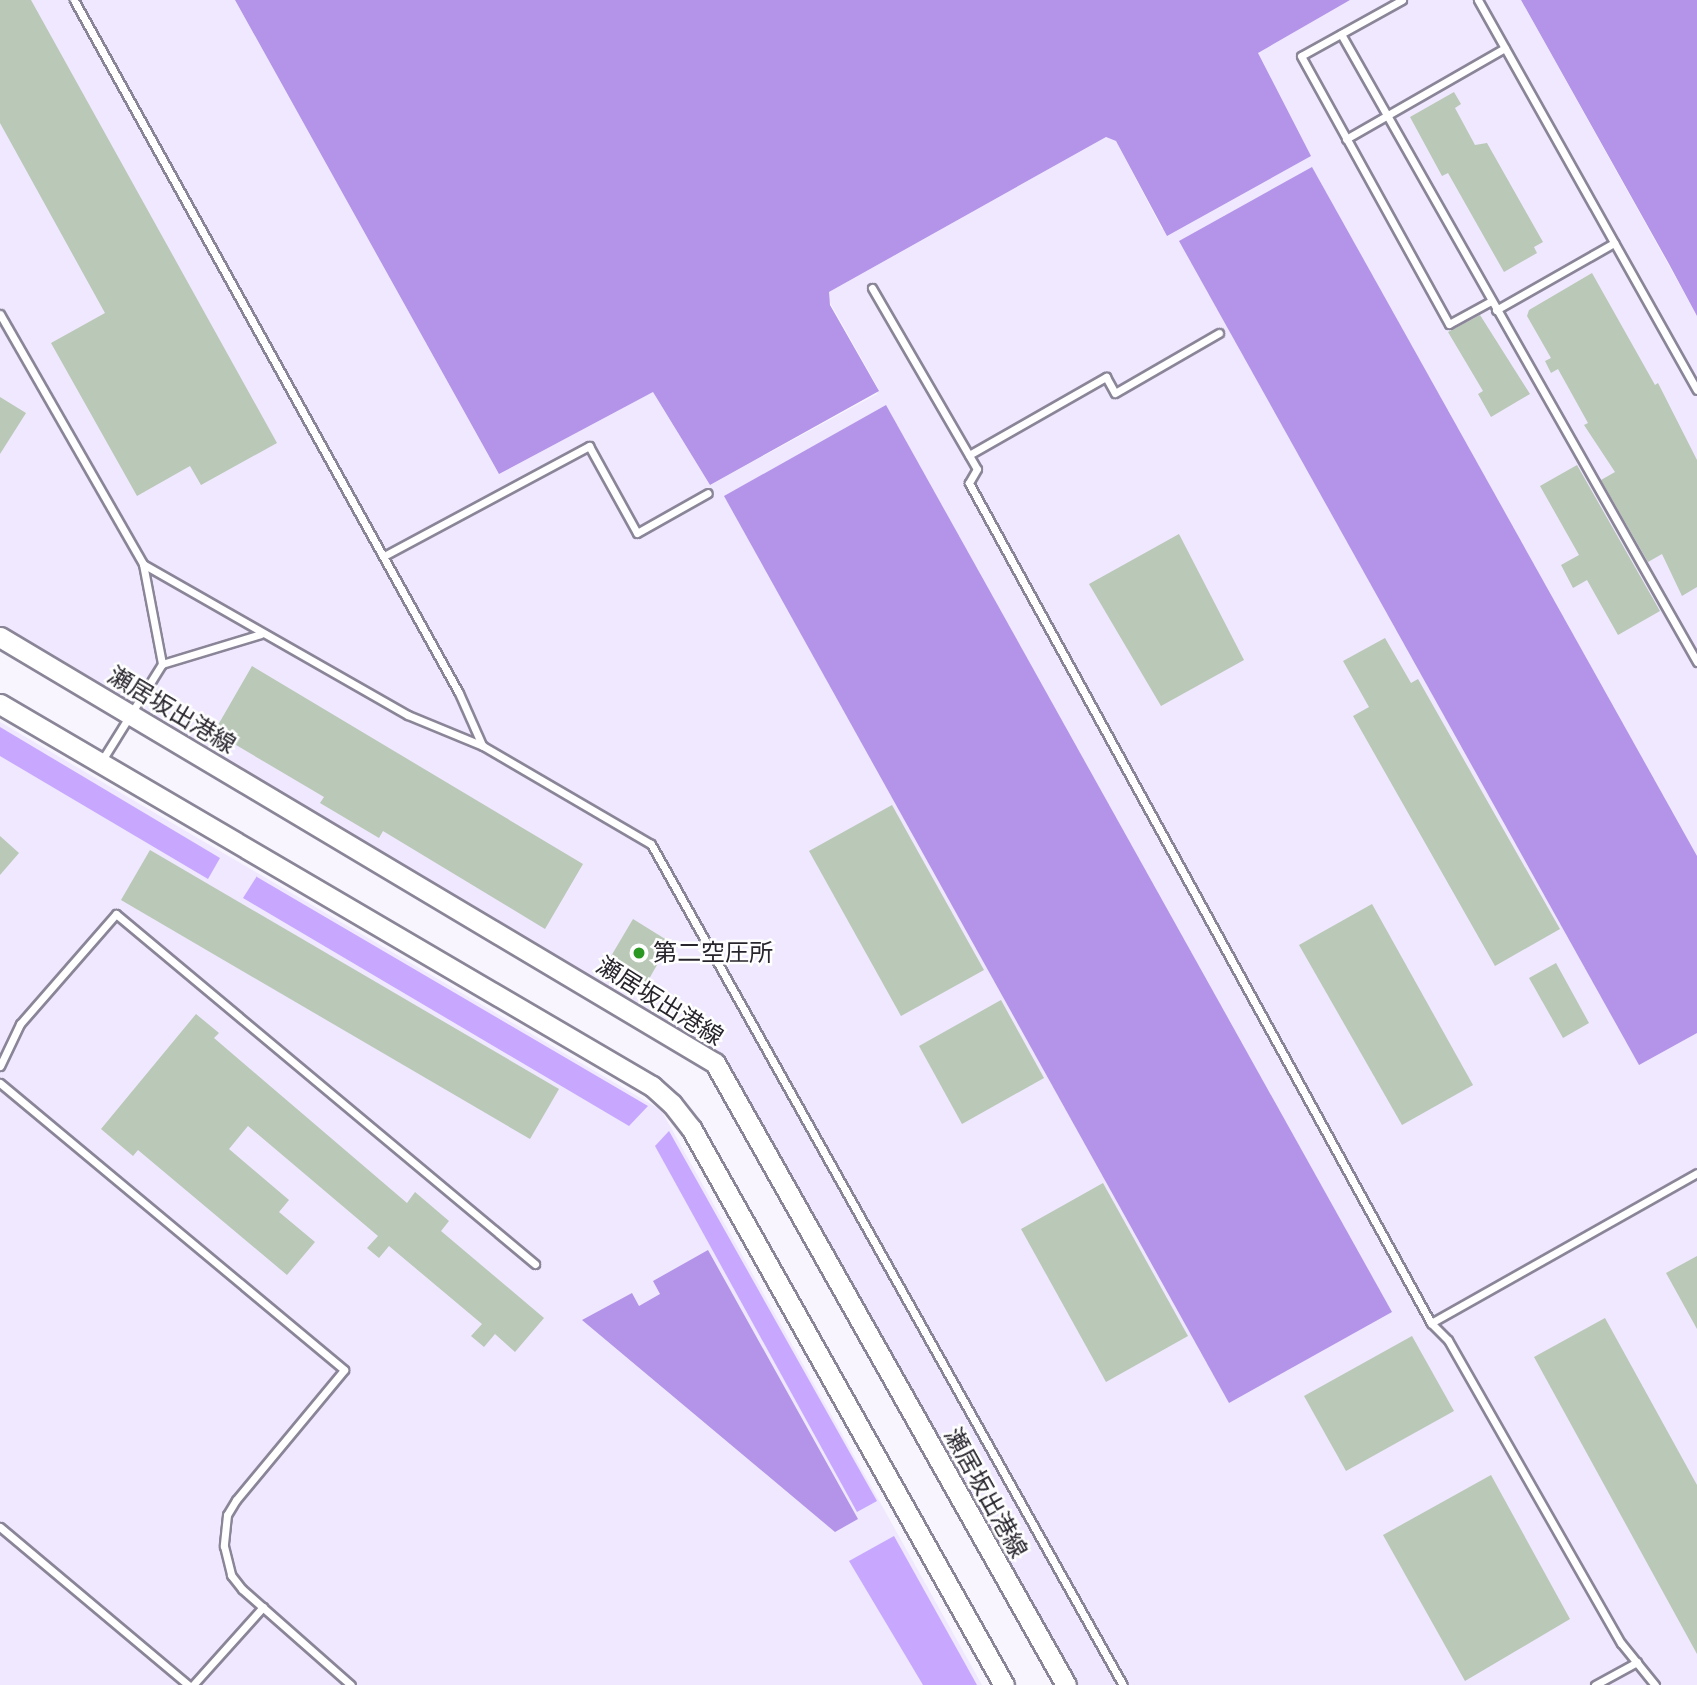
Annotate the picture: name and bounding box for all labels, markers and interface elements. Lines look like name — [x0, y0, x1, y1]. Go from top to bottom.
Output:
street label: 瀬居坂出港線 — [103, 661, 241, 759]
place label: 第二空圧所 — [653, 939, 773, 967]
marker: 第二空圧所 — [631, 945, 647, 961]
street label: 瀬居坂出港線 — [591, 951, 729, 1051]
street label: 瀬居坂出港線 — [938, 1423, 1034, 1563]

